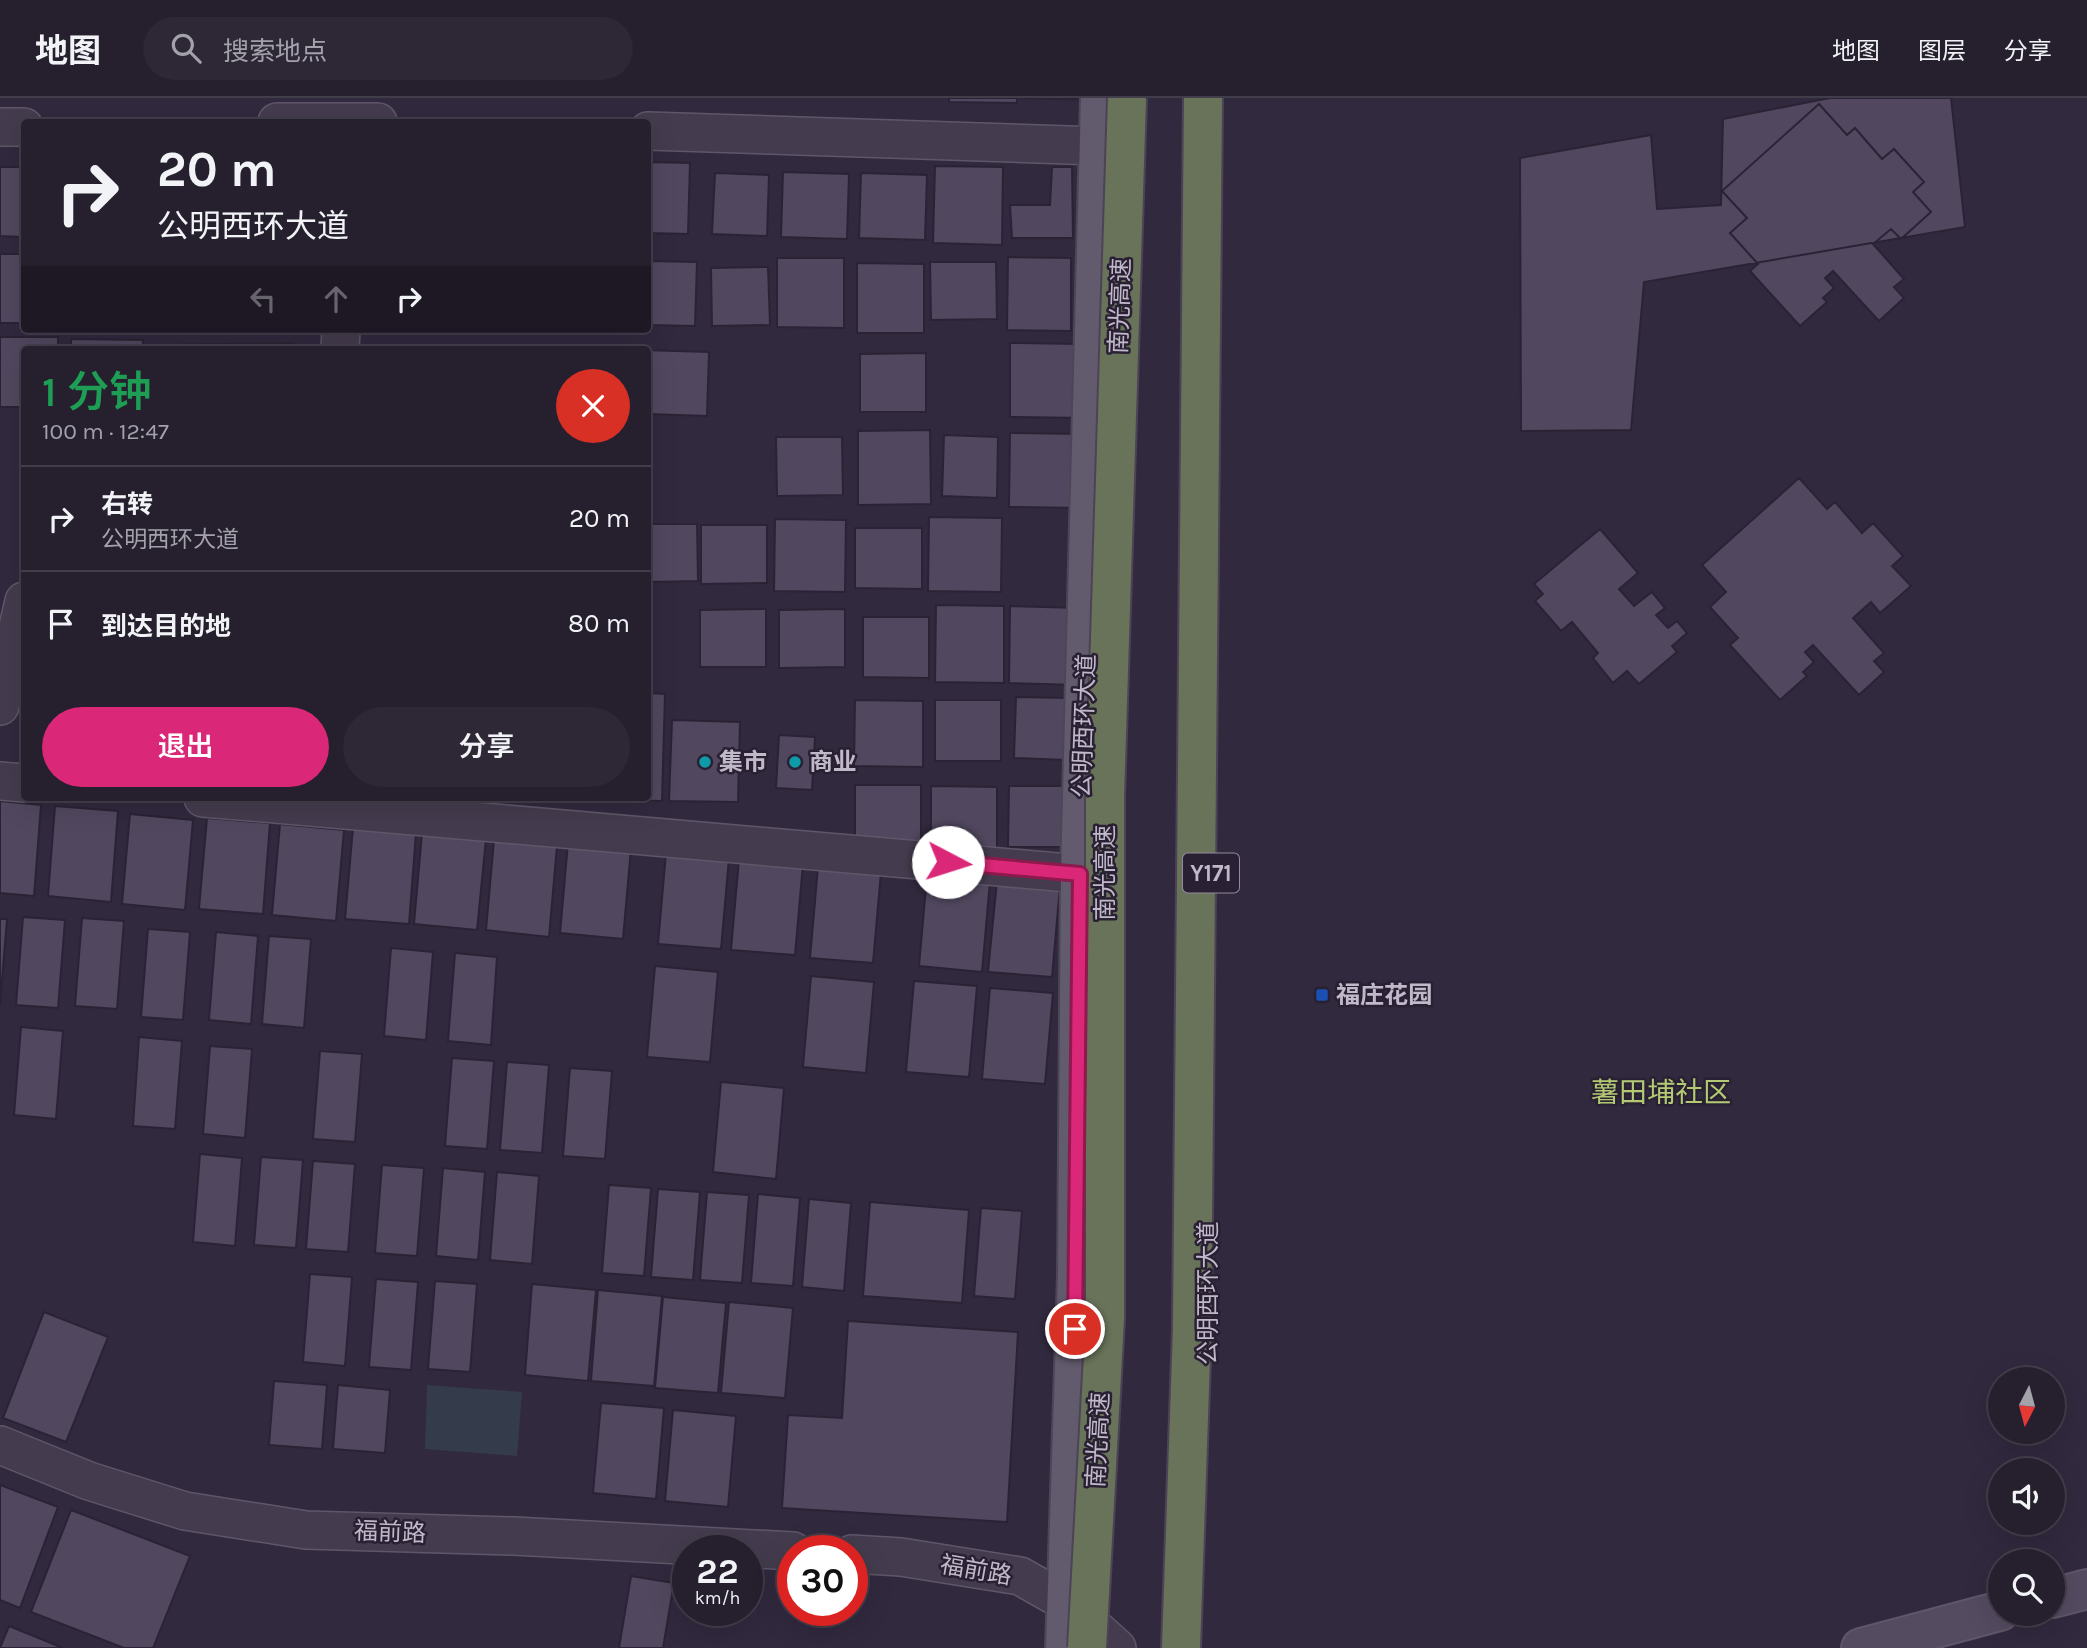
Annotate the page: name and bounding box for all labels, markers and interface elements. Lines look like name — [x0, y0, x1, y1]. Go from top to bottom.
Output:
search box — [143, 17, 633, 80]
icon: search — [167, 29, 205, 67]
text: 地图 — [35, 32, 101, 70]
text: 搜索地点 — [223, 36, 327, 67]
text: 地图 — [1832, 37, 1880, 65]
text: 图层 — [1918, 37, 1966, 65]
text: 分享 — [2004, 37, 2052, 65]
text: 20 m — [157, 141, 277, 198]
icon: right — [42, 147, 133, 238]
text: 公明西环大道 — [157, 208, 349, 245]
street label: 南光高速 — [1104, 258, 1136, 354]
icon: left — [244, 280, 282, 318]
icon: ahead — [317, 280, 355, 318]
icon: right — [390, 280, 428, 318]
text: 1 分钟 — [42, 367, 151, 417]
button: close — [556, 369, 630, 443]
text: 100 m · 12:47 — [42, 418, 169, 445]
text: 右转 — [101, 489, 153, 520]
icon: right — [42, 500, 80, 538]
text: 20 m — [569, 503, 630, 534]
text: 公明西环大道 — [101, 526, 239, 553]
icon: arrive — [42, 605, 80, 643]
text: 80 m — [568, 608, 630, 639]
text: 到达目的地 — [101, 611, 231, 642]
street label: 公明西环大道 — [1067, 654, 1101, 798]
button: 退出 — [42, 707, 329, 787]
button: 分享 — [343, 707, 630, 787]
place label: 集市 — [719, 748, 767, 776]
place label: 商业 — [809, 748, 857, 776]
marker: 集市 — [697, 754, 713, 770]
marker: 商业 — [787, 754, 803, 770]
position arrow — [911, 825, 985, 899]
street label: 南光高速 — [1091, 825, 1119, 921]
road number: Y171 — [1183, 853, 1239, 892]
place label: 福庄花园 — [1336, 981, 1432, 1009]
marker: 福庄花园 — [1314, 987, 1330, 1003]
district label: 薯田埔社区 — [1591, 1076, 1731, 1109]
street label: 公明西环大道 — [1194, 1221, 1222, 1365]
pin — [1045, 1299, 1105, 1359]
icon: arrive — [1056, 1310, 1094, 1348]
north arrow — [1988, 1367, 2065, 1444]
map controls — [1988, 1367, 2065, 1626]
street label: 南光高速 — [1082, 1391, 1114, 1489]
button: sound — [1988, 1458, 2065, 1535]
street label: 福前路 — [354, 1517, 426, 1547]
speed limit sign: 30 — [777, 1535, 868, 1626]
button: search — [1988, 1549, 2065, 1626]
street label: 福前路 — [938, 1550, 1014, 1590]
text: 22 — [696, 1551, 739, 1592]
text: km/h — [695, 1587, 740, 1609]

